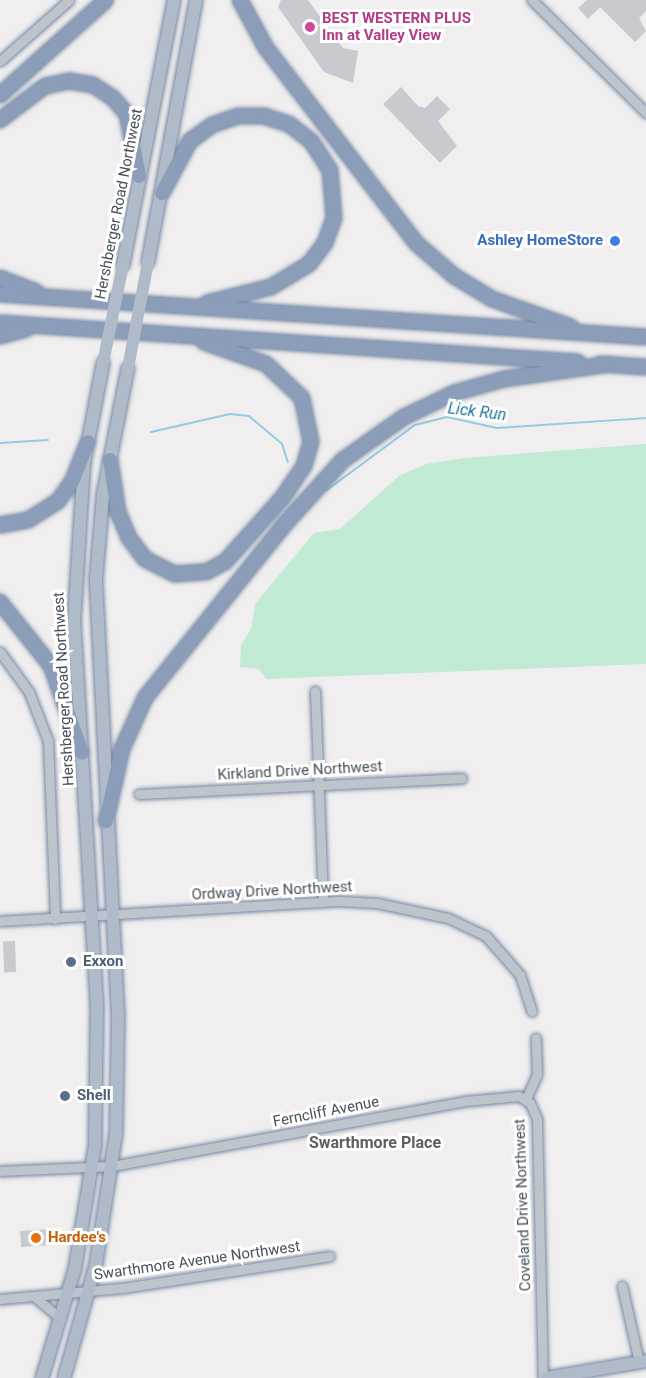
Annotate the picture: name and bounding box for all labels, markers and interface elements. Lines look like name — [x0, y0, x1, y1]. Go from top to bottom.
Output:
place label: BEST WESTERN PLUS Inn at Valley View — [322, 9, 471, 44]
marker: BEST WESTERN PLUS Inn at Valley View — [303, 20, 317, 34]
street label: Hershberger Road Northwest — [92, 107, 146, 301]
place label: Ashley HomeStore — [477, 232, 603, 250]
marker: Ashley HomeStore — [608, 234, 622, 248]
water label: Lick Run — [447, 399, 507, 425]
street label: Hershberger Road Northwest — [50, 592, 78, 786]
street label: Kirkland Drive Northwest — [217, 758, 383, 784]
street label: Ordway Drive Northwest — [191, 878, 353, 904]
place label: Exxon — [83, 953, 123, 971]
marker: Exxon — [64, 955, 78, 969]
place label: Shell — [77, 1087, 111, 1105]
marker: Shell — [58, 1089, 72, 1103]
street label: Ferncliff Avenue — [271, 1093, 381, 1131]
street label: Coveland Drive Northwest — [511, 1118, 535, 1292]
district label: Swarthmore Place — [309, 1133, 441, 1153]
place label: Hardee's — [48, 1229, 106, 1247]
marker: Hardee's — [29, 1231, 43, 1245]
street label: Swarthmore Avenue Northwest — [93, 1238, 301, 1284]

